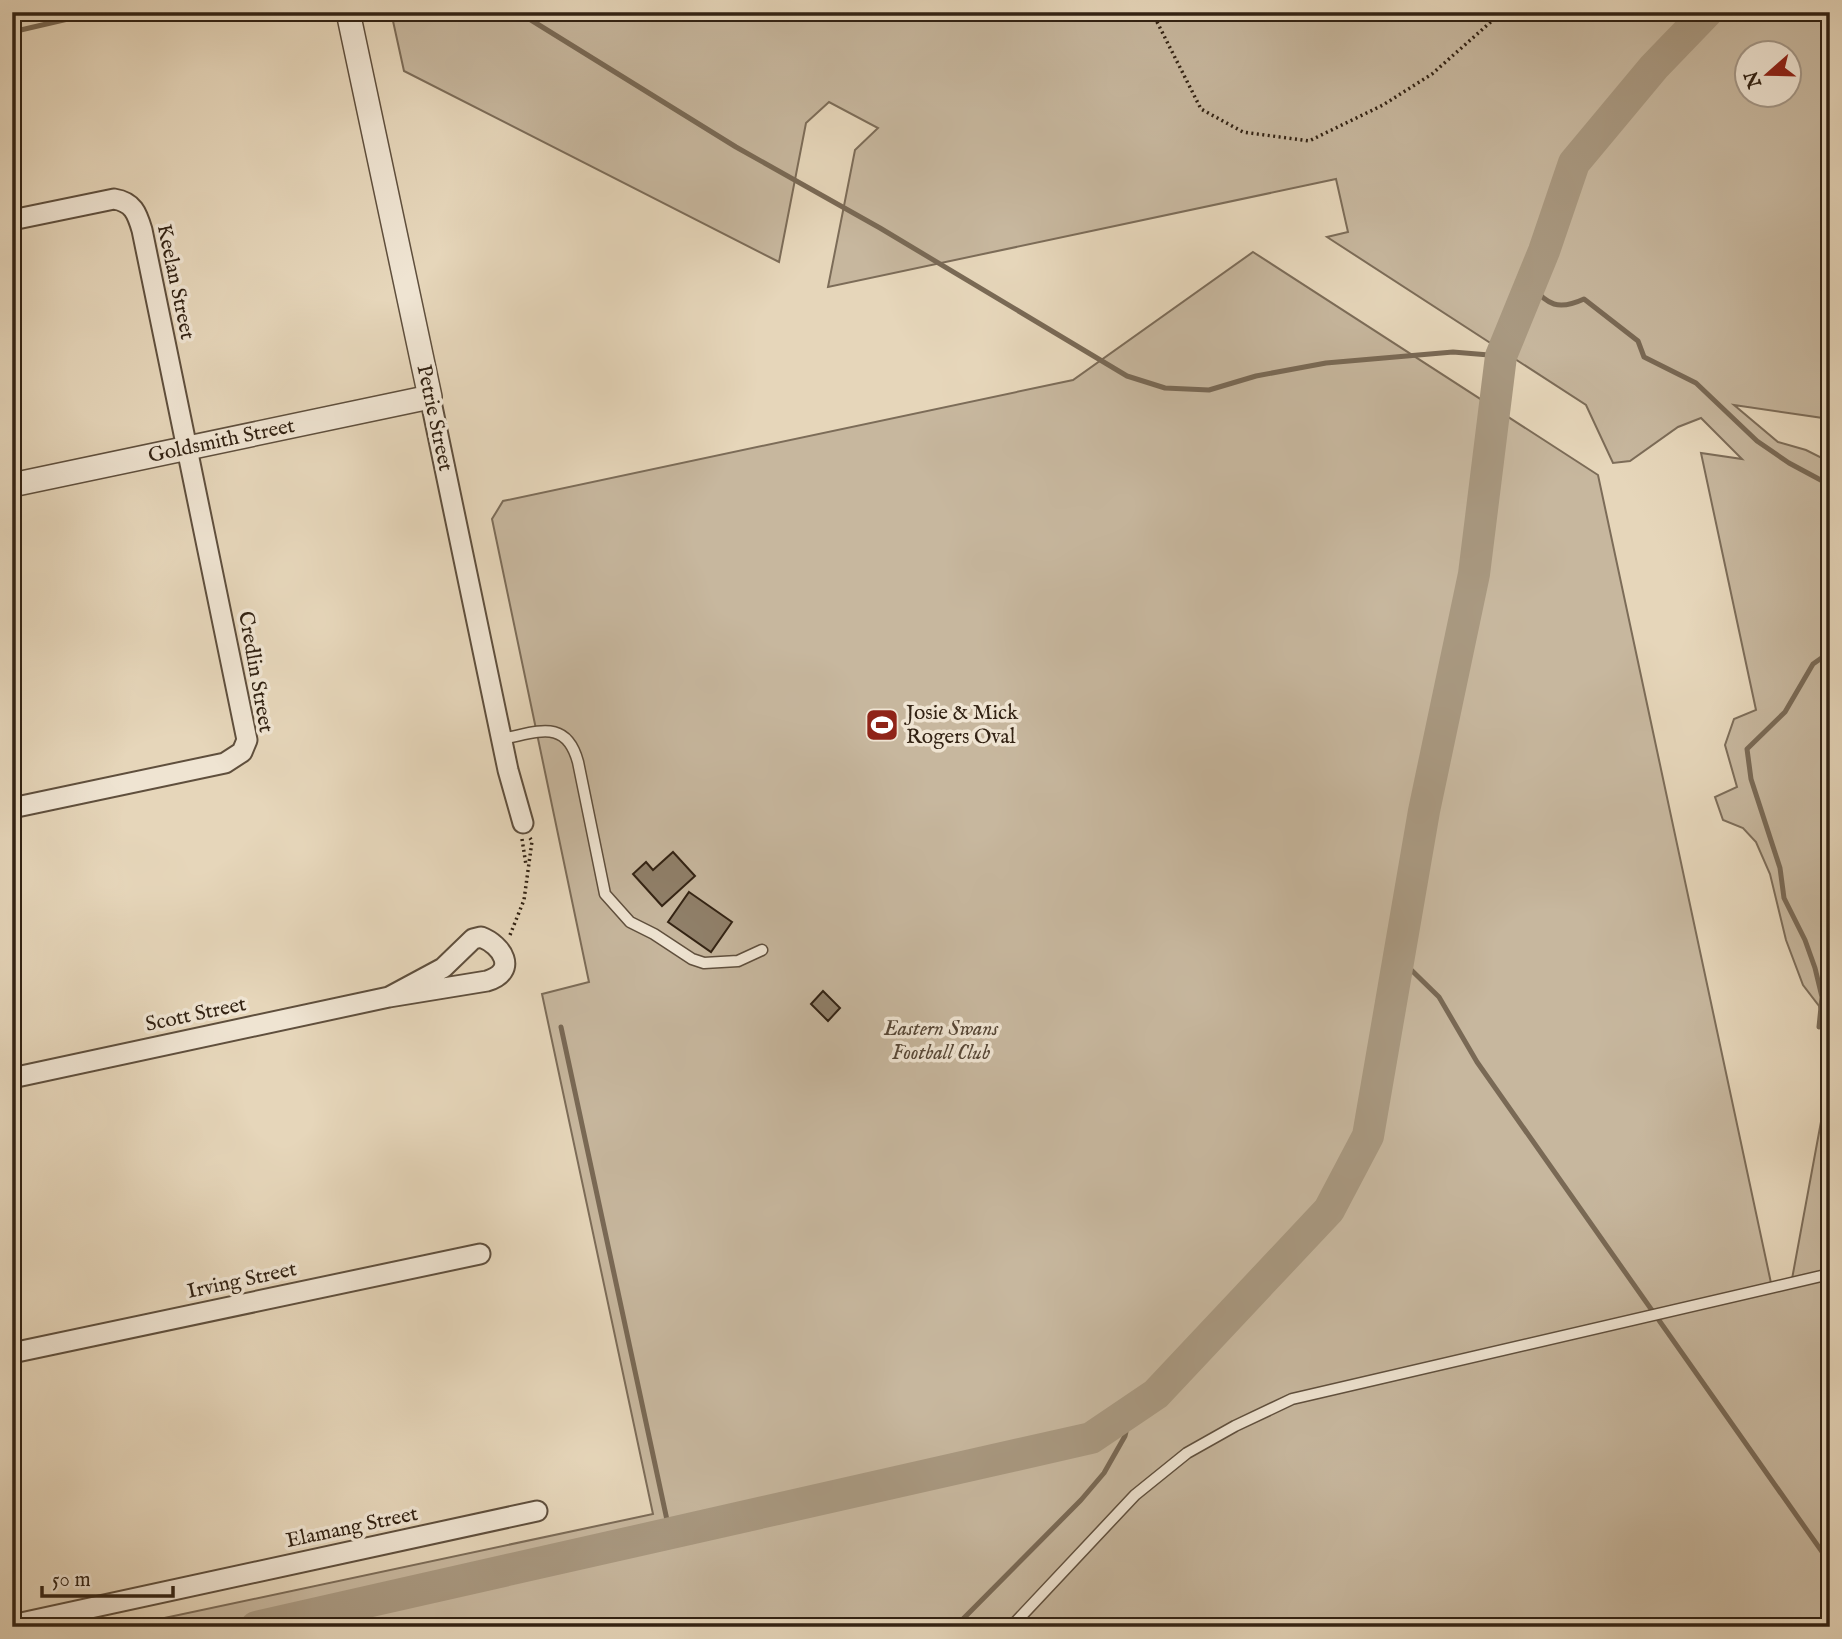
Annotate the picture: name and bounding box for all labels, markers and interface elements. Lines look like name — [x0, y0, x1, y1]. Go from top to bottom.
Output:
north arrow — [1734, 38, 1804, 108]
text: N — [1740, 67, 1768, 92]
street label: Keelan Street — [150, 222, 200, 342]
street label: Petrie Street — [410, 362, 458, 474]
street label: Goldsmith Street — [146, 412, 297, 469]
street label: Credlin Street — [231, 609, 279, 735]
place label: Josie & Mick Rogers Oval — [904, 700, 1019, 751]
sports icon: Josie & Mick Rogers Oval — [863, 706, 901, 744]
street label: Scott Street — [143, 991, 249, 1039]
park label: Eastern Swans Football Club — [883, 1016, 999, 1067]
street label: Irving Street — [185, 1256, 299, 1306]
street label: Elamang Street — [284, 1501, 420, 1555]
scale bar — [42, 1555, 173, 1599]
text: 50 m — [52, 1567, 91, 1594]

